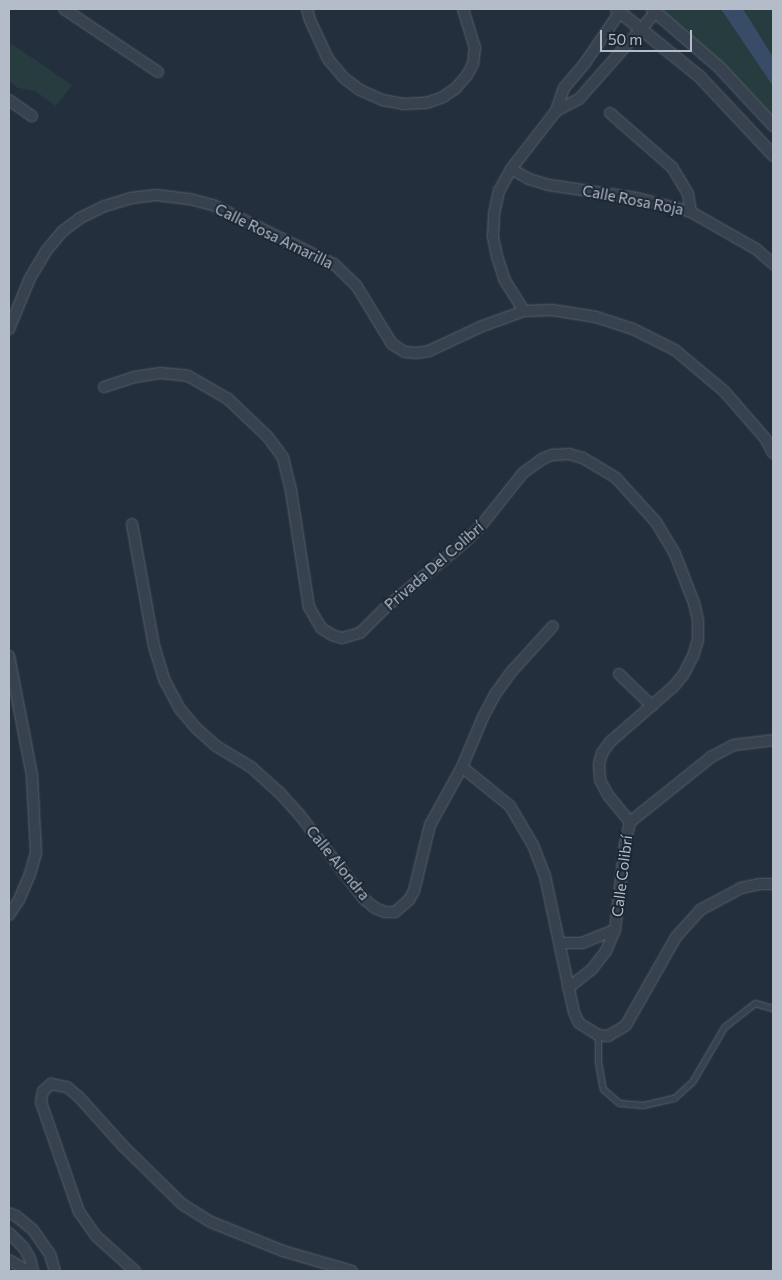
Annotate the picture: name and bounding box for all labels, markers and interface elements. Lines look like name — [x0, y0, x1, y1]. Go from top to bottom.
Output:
scale bar — [602, 20, 694, 52]
text: 50 m — [608, 30, 642, 48]
street label: Calle Rosa Roja — [581, 181, 685, 219]
street label: Calle Rosa Amarilla — [212, 200, 336, 272]
street label: Privada Del Colibrí — [381, 518, 487, 614]
street label: Calle Alondra — [302, 822, 374, 904]
street label: Calle Colibrí — [608, 834, 636, 918]

